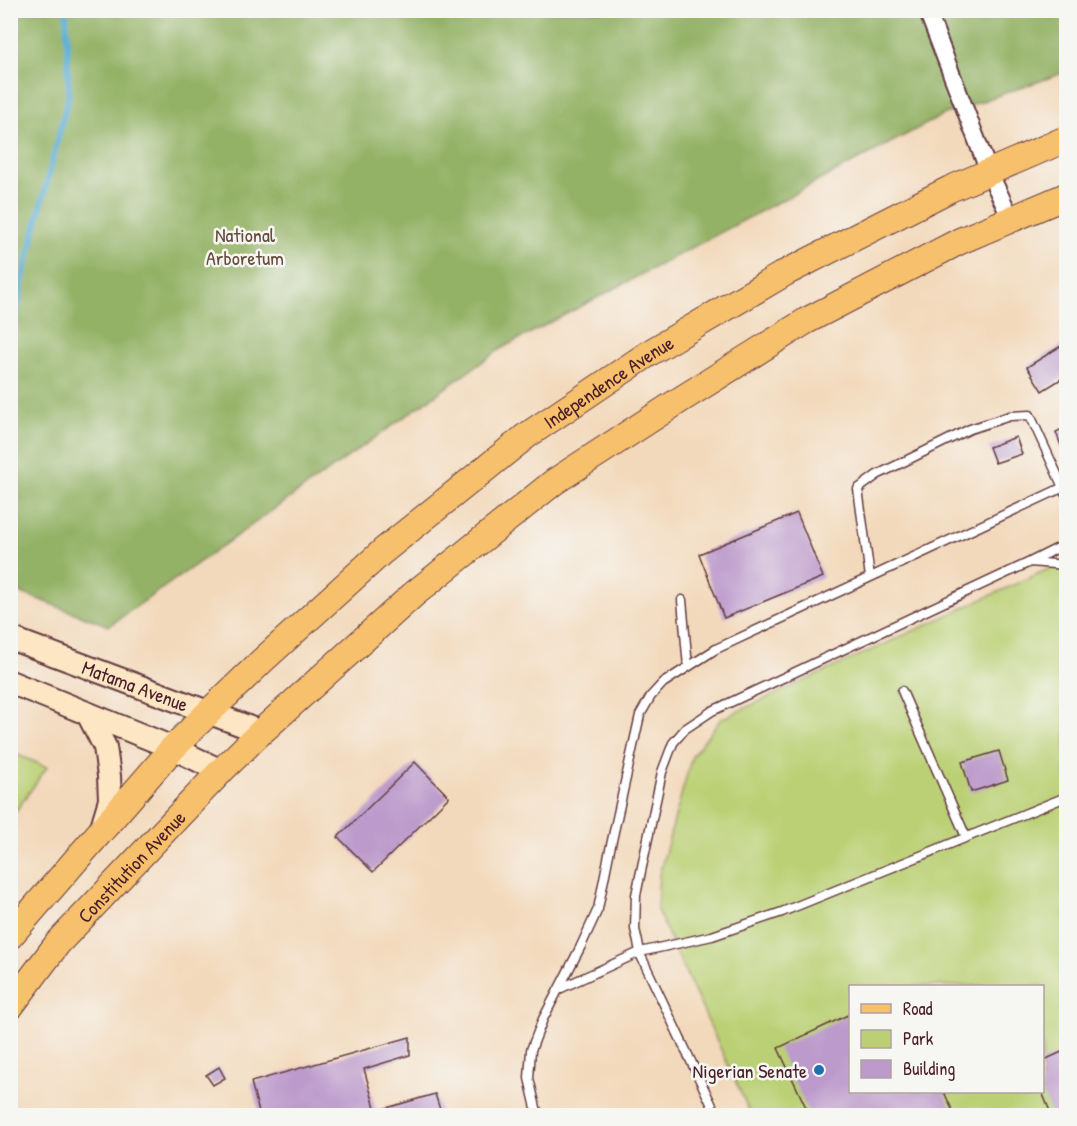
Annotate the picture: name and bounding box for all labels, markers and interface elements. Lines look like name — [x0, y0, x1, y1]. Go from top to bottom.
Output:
park label: National Arboretum — [206, 221, 284, 271]
street label: Independence Avenue — [538, 328, 678, 434]
street label: Matama Avenue — [79, 653, 192, 717]
street label: Constitution Avenue — [71, 804, 191, 928]
legend — [849, 985, 1044, 1093]
text: Road — [903, 996, 933, 1021]
text: Park — [903, 1026, 934, 1051]
text: Building — [903, 1056, 955, 1081]
place label: Nigerian Senate — [693, 1057, 807, 1084]
marker: Nigerian Senate — [812, 1063, 826, 1077]

